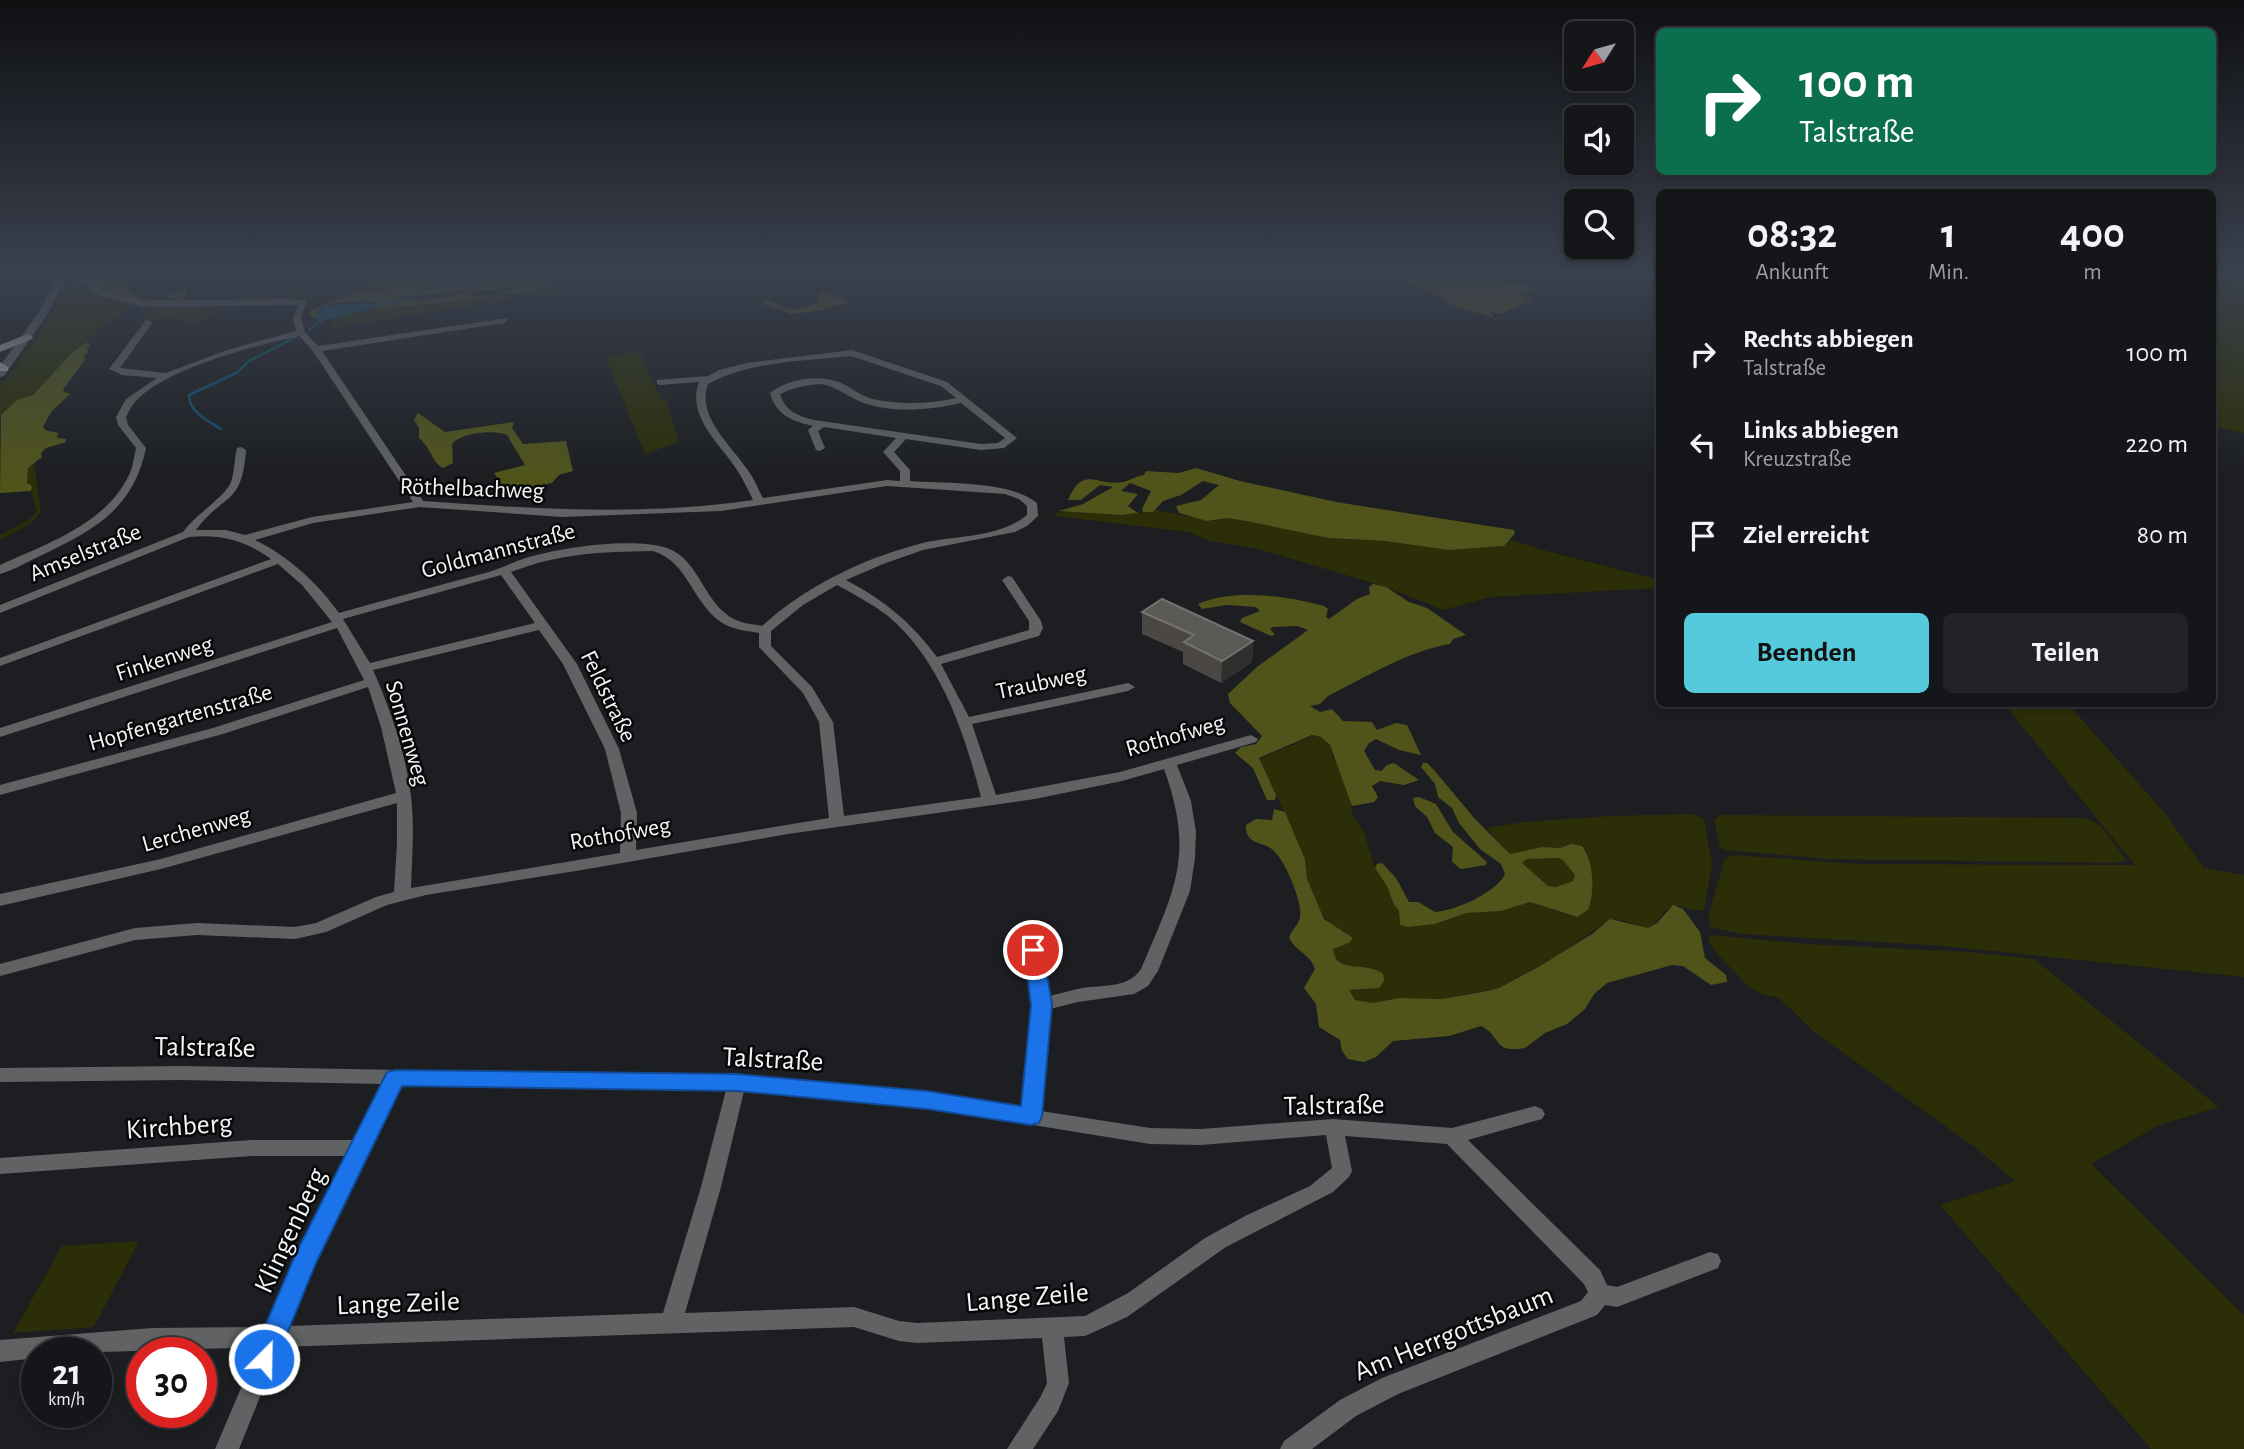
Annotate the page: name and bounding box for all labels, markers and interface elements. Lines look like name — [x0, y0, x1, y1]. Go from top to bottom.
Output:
north arrow — [1564, 21, 1634, 91]
map controls — [1564, 21, 1634, 259]
icon: right — [1684, 56, 1775, 147]
text: 100 m — [1799, 58, 1915, 107]
button: sound — [1564, 105, 1634, 175]
text: Talstraße — [1799, 116, 1915, 148]
button: search — [1564, 189, 1634, 259]
text: 08:32 — [1747, 213, 1837, 255]
text: 1 — [1941, 213, 1956, 255]
text: 400 — [2060, 213, 2125, 255]
text: Ankunft — [1756, 261, 1829, 284]
text: Min. — [1928, 261, 1969, 284]
text: m — [2083, 261, 2102, 284]
text: Rechts abbiegen — [1743, 326, 1914, 352]
icon: right — [1684, 335, 1722, 373]
text: 100 m — [2127, 340, 2188, 366]
text: Talstraße — [1743, 357, 1826, 380]
text: Links abbiegen — [1743, 417, 1899, 443]
icon: left — [1684, 426, 1722, 464]
text: 220 m — [2126, 431, 2188, 457]
text: Kreuzstraße — [1743, 448, 1852, 471]
street label: Röthelbachweg — [399, 474, 545, 504]
icon: arrive — [1684, 517, 1722, 555]
street label: Goldmannstraße — [419, 519, 578, 583]
street label: Amselstraße — [26, 520, 145, 586]
text: Ziel erreicht — [1743, 522, 1869, 548]
text: 80 m — [2137, 522, 2188, 548]
button: Beenden — [1684, 613, 1929, 693]
button: Teilen — [1943, 613, 2188, 693]
street label: Finkenweg — [113, 632, 216, 686]
street label: Feldstraße — [576, 647, 640, 746]
street label: Traubweg — [994, 662, 1089, 704]
street label: Sonnenweg — [381, 678, 434, 789]
street label: Hopfengartenstraße — [86, 680, 275, 756]
street label: Rothofweg — [1123, 710, 1228, 762]
street label: Lerchenweg — [139, 803, 253, 857]
street label: Rothofweg — [568, 813, 673, 855]
pin — [1003, 920, 1063, 980]
icon: arrive — [1014, 931, 1052, 969]
street label: Talstraße — [154, 1033, 256, 1063]
street label: Talstraße — [722, 1043, 824, 1077]
street label: Talstraße — [1283, 1091, 1385, 1121]
street label: Kirchberg — [125, 1109, 234, 1145]
street label: Klingenberg — [250, 1164, 332, 1298]
street label: Lange Zeile — [964, 1279, 1090, 1317]
street label: Am Herrgottsbaum — [1350, 1281, 1557, 1387]
street label: Lange Zeile — [336, 1288, 460, 1320]
position arrow — [227, 1322, 301, 1396]
speed limit sign: 30 — [126, 1337, 217, 1428]
text: 21 — [52, 1356, 81, 1391]
text: km/h — [48, 1391, 85, 1409]

